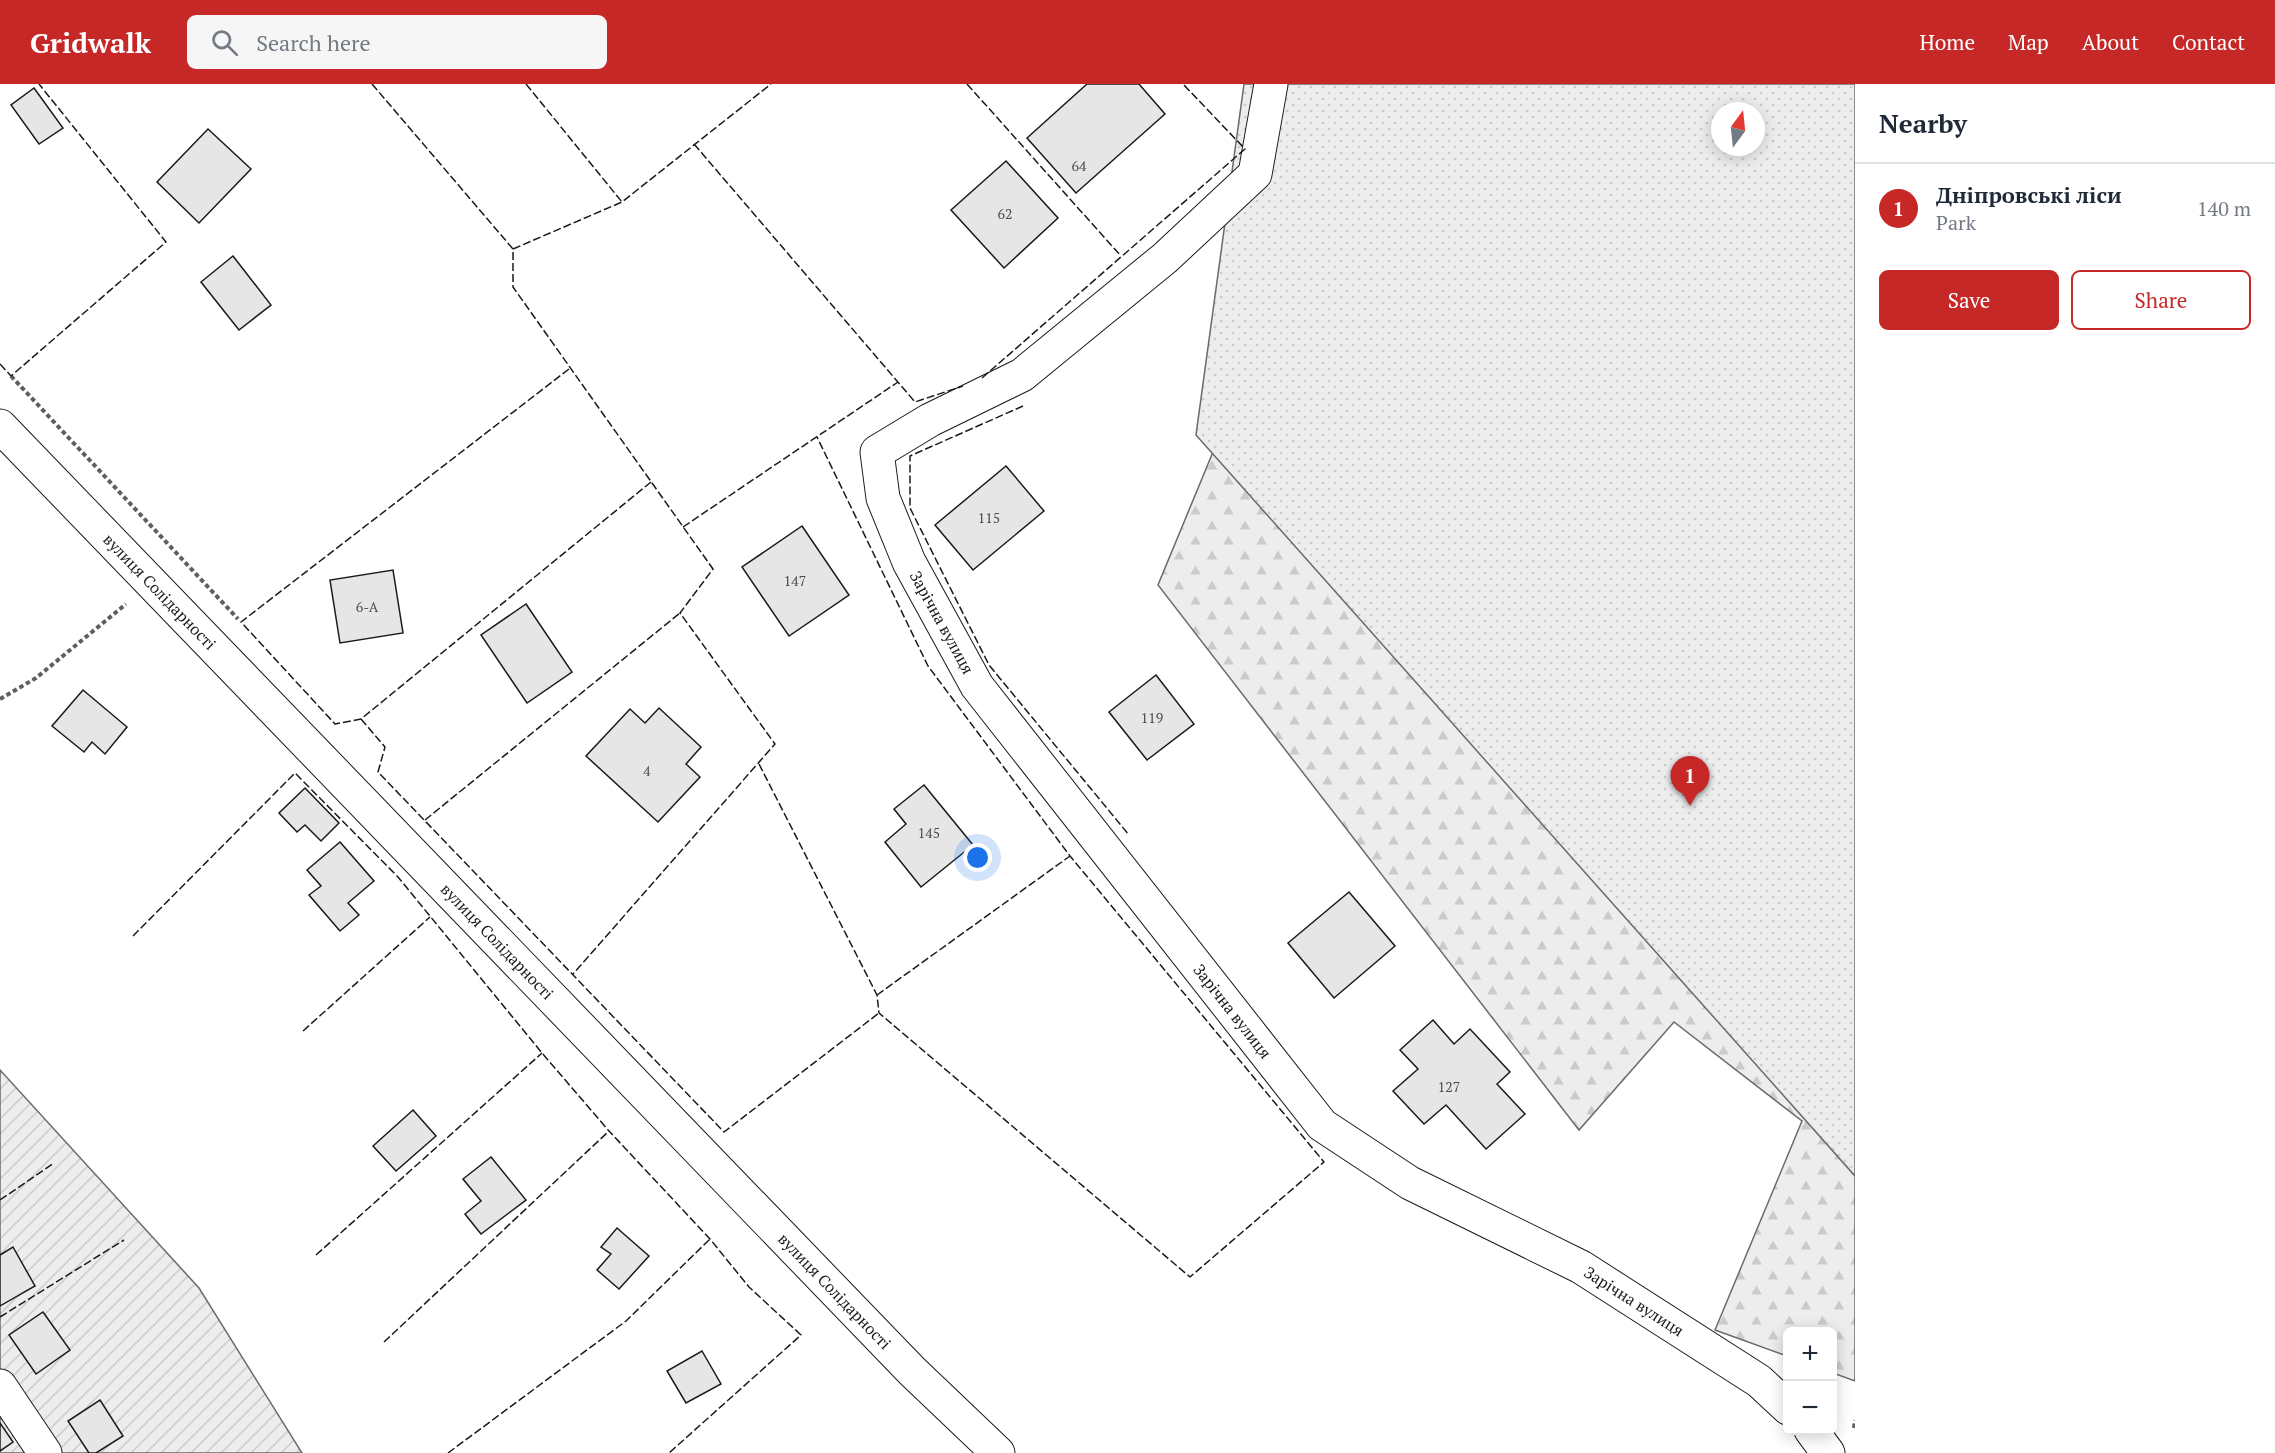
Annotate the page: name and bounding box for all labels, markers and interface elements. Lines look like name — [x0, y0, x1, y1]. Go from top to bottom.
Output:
search box — [187, 15, 607, 69]
text: Gridwalk — [30, 24, 151, 61]
icon: search — [208, 26, 241, 59]
text: Search here — [256, 28, 371, 57]
text: Home — [1919, 28, 1975, 56]
text: Map — [2008, 28, 2049, 56]
text: About — [2082, 28, 2139, 56]
text: Contact — [2172, 28, 2245, 56]
north arrow — [1711, 102, 1765, 156]
text: Nearby — [1879, 106, 1967, 140]
house number: 64 — [1072, 156, 1087, 175]
text: Дніпровські ліси — [1936, 180, 2122, 209]
text: 1 — [1893, 195, 1904, 222]
text: 140 m — [2197, 195, 2251, 222]
house number: 62 — [998, 204, 1012, 223]
text: Park — [1936, 209, 1976, 236]
button: Save — [1879, 270, 2059, 330]
button: Share — [2071, 270, 2251, 330]
house number: 115 — [978, 508, 1000, 527]
street label: вулиця Солідарності — [98, 529, 221, 655]
street label: Зарічна вулиця — [905, 567, 979, 678]
house number: 147 — [784, 571, 806, 590]
house number: 6-А — [356, 597, 379, 616]
house number: 119 — [1141, 708, 1163, 727]
pin: 1 — [1670, 756, 1710, 806]
house number: 4 — [643, 761, 651, 780]
house number: 145 — [918, 823, 940, 842]
your location — [963, 843, 992, 872]
street label: вулиця Солідарності — [436, 878, 559, 1004]
street label: Зарічна вулиця — [1188, 959, 1277, 1063]
house number: 127 — [1438, 1077, 1460, 1096]
street label: вулиця Солідарності — [773, 1228, 896, 1354]
street label: Зарічна вулиця — [1580, 1261, 1688, 1341]
map controls — [1783, 1327, 1837, 1435]
button: + — [1783, 1327, 1837, 1381]
button: − — [1783, 1381, 1837, 1435]

